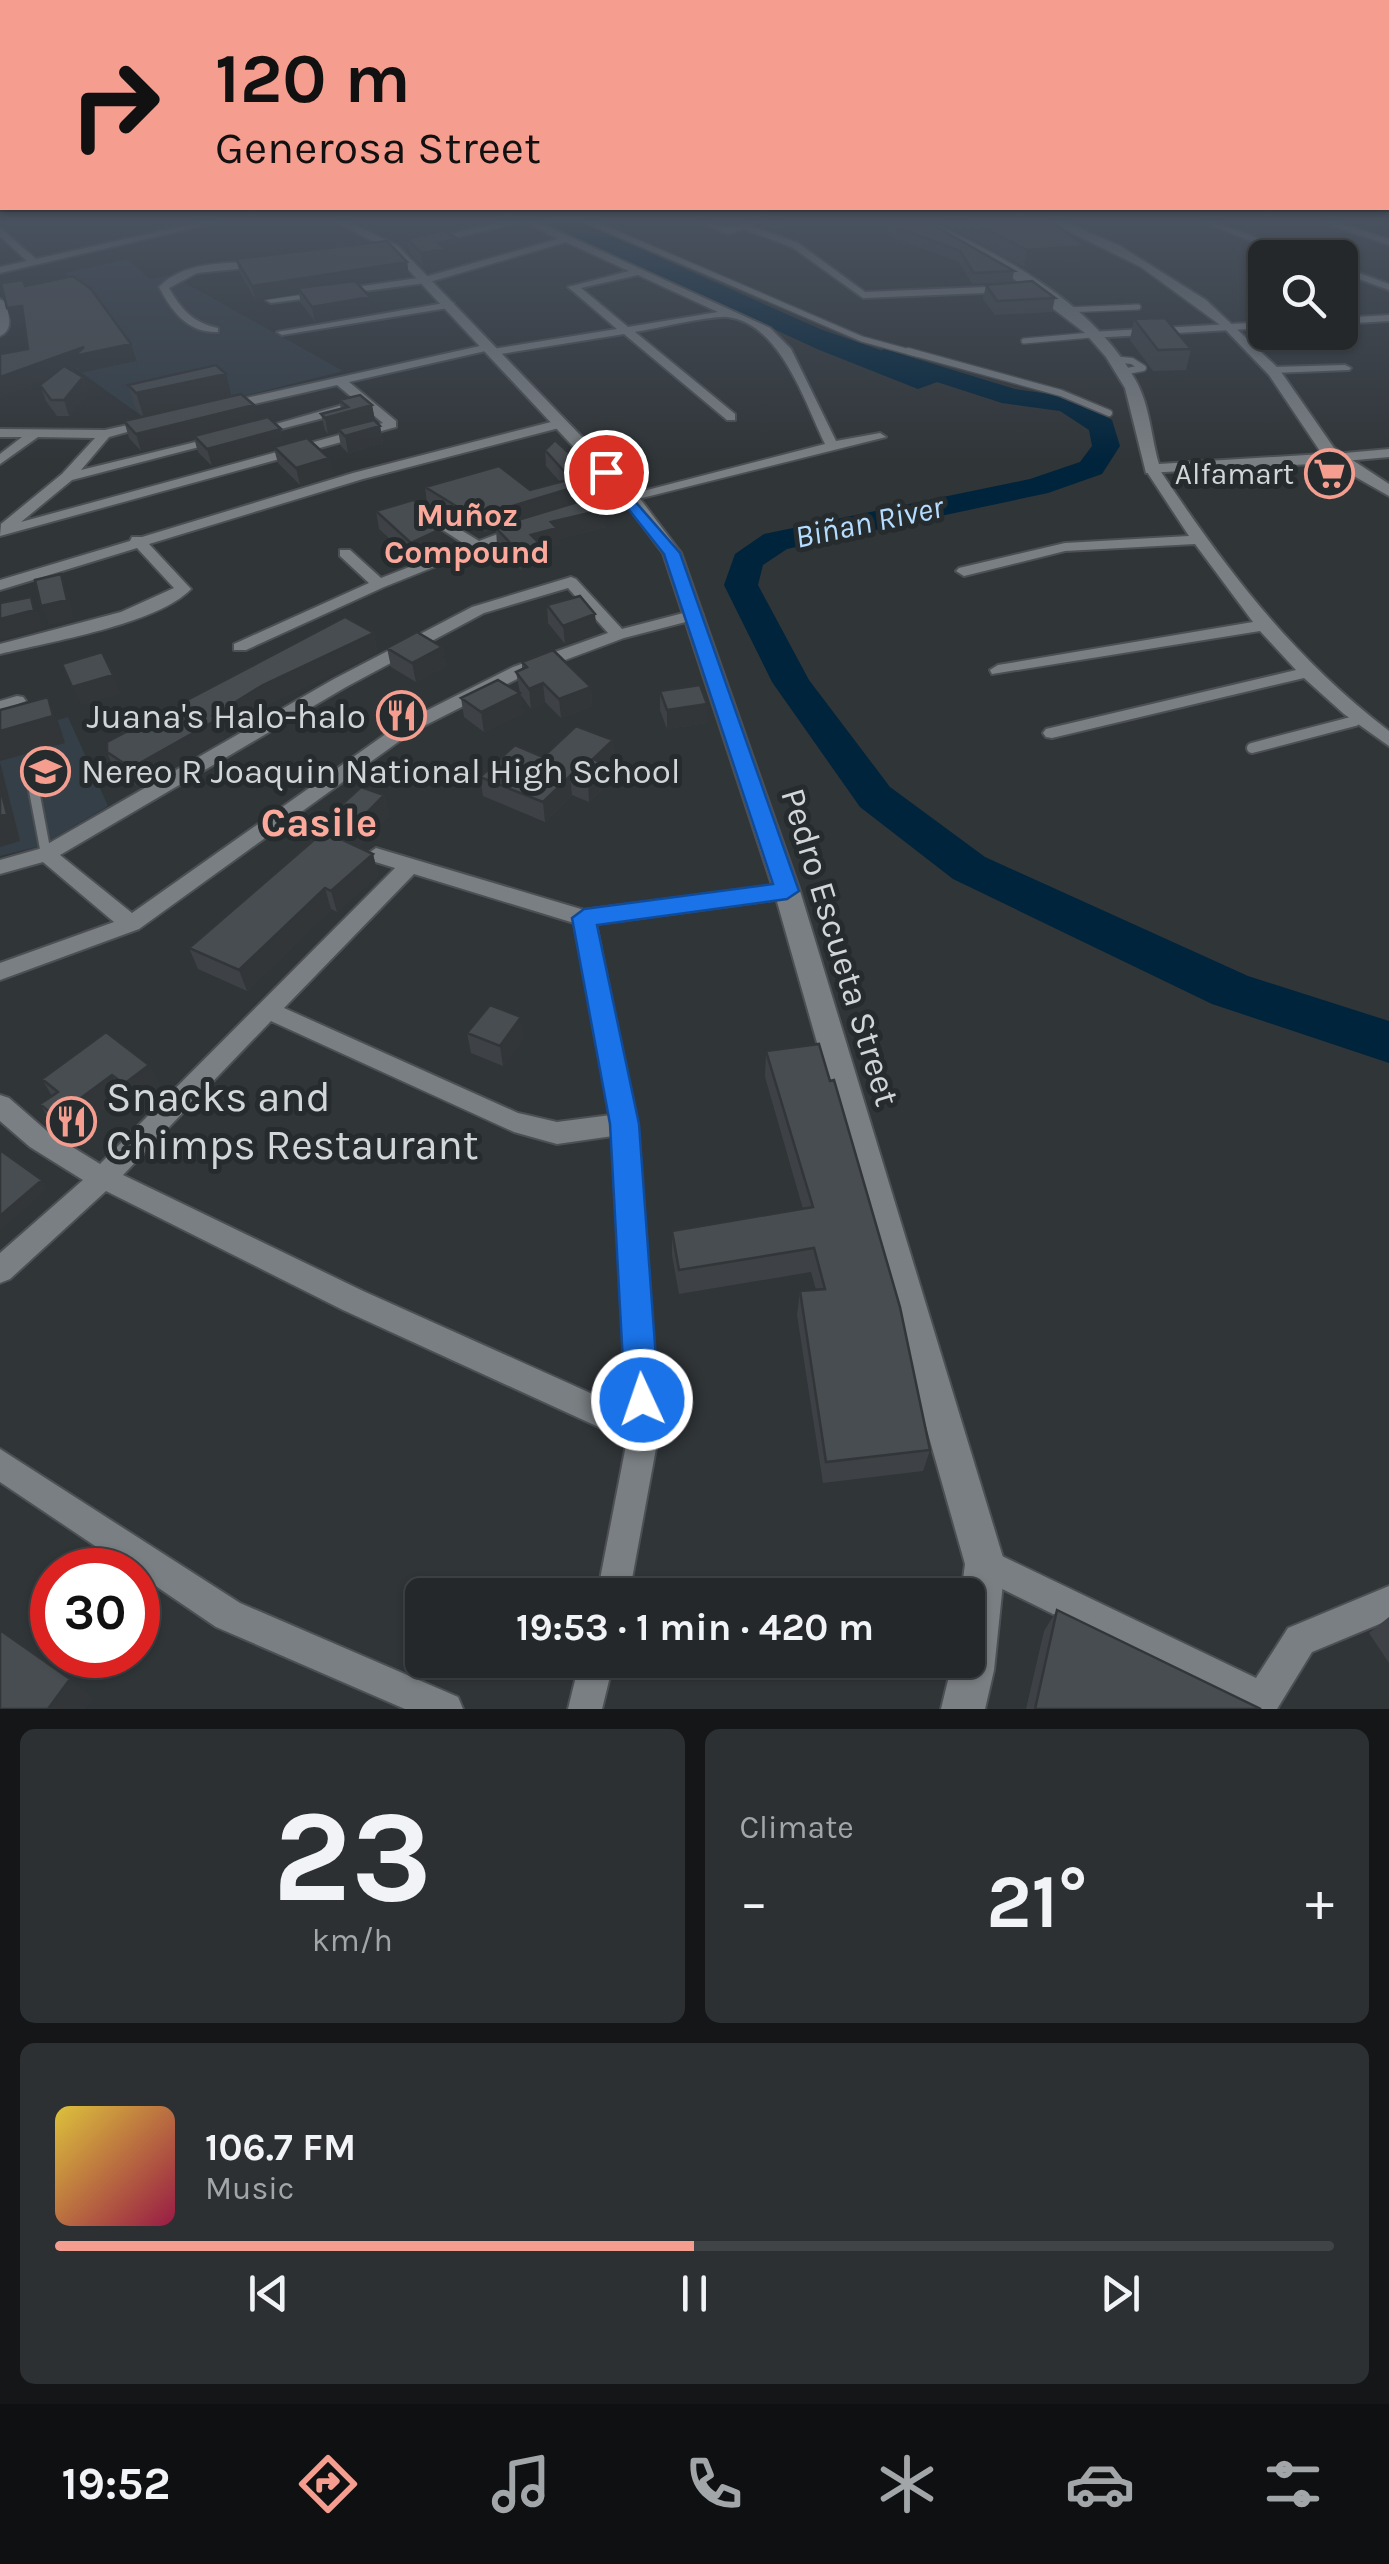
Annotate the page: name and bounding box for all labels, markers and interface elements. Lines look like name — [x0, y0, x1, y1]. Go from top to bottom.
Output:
text: 120 m — [215, 38, 411, 120]
icon: right — [50, 40, 180, 170]
text: Generosa Street — [215, 122, 541, 174]
map controls — [1248, 240, 1358, 350]
button: search — [1248, 240, 1358, 350]
pin — [564, 430, 649, 515]
icon: arrive — [579, 445, 634, 500]
supermarket icon: Alfamart — [1303, 448, 1355, 500]
place label: Alfamart — [1175, 456, 1294, 492]
water label: Biñan River — [791, 488, 948, 556]
district label: Muñoz Compound — [384, 497, 550, 571]
restaurant icon: Juana's Halo-halo — [375, 690, 427, 742]
place label: Juana's Halo-halo — [86, 696, 366, 737]
school or university icon: Nereo R Joaquin National High School — [20, 745, 72, 797]
place label: Nereo R Joaquin National High School — [81, 751, 681, 792]
street label: Pedro Escueta Street — [772, 783, 908, 1111]
district label: Casile — [261, 799, 377, 846]
place label: Snacks and Chimps Restaurant — [106, 1072, 479, 1170]
restaurant icon: Snacks and Chimps Restaurant — [45, 1095, 97, 1147]
position arrow — [590, 1348, 694, 1452]
speed limit sign: 30 — [30, 1548, 160, 1678]
text: 19:53 · 1 min · 420 m — [516, 1605, 874, 1650]
text: 23 — [272, 1781, 432, 1933]
text: Climate — [740, 1809, 854, 1846]
text: 21° — [986, 1858, 1087, 1946]
text: − — [740, 1870, 768, 1934]
text: + — [1305, 1870, 1334, 1934]
text: km/h — [312, 1922, 393, 1959]
text: 106.7 FM — [205, 2125, 356, 2170]
text: Music — [205, 2170, 294, 2207]
icon: previous — [241, 2266, 296, 2321]
icon: pause — [667, 2266, 722, 2321]
icon: next — [1093, 2266, 1148, 2321]
icon: directions — [293, 2449, 363, 2519]
icon: music — [486, 2449, 556, 2519]
icon: phone — [679, 2449, 749, 2519]
icon: climate — [872, 2449, 942, 2519]
icon: car — [1065, 2449, 1135, 2519]
icon: filters — [1258, 2449, 1328, 2519]
text: 19:52 — [61, 2458, 170, 2510]

